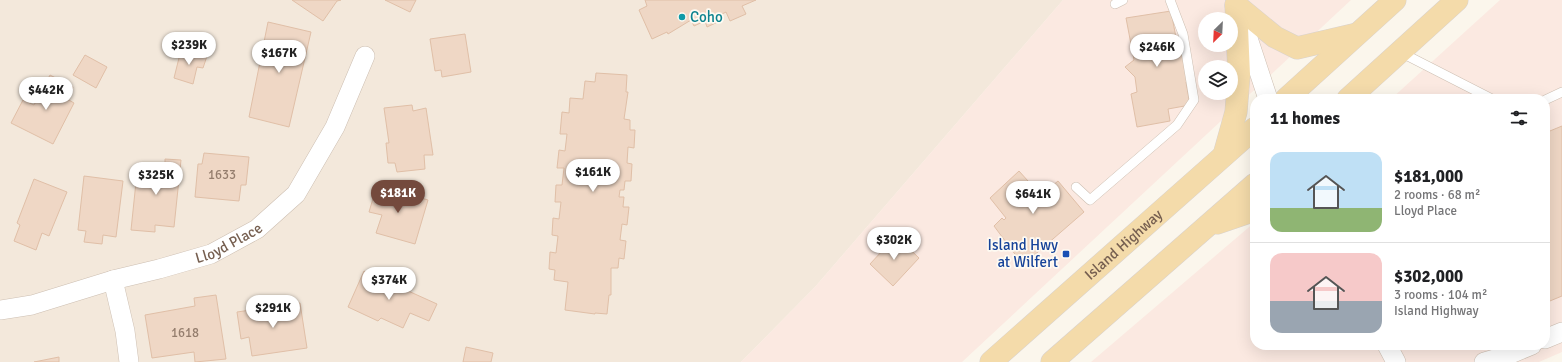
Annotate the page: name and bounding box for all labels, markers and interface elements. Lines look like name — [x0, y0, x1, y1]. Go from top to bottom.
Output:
place label: Coho — [690, 8, 723, 26]
marker: Coho — [677, 12, 687, 22]
north arrow — [1198, 12, 1238, 52]
map controls — [1198, 12, 1238, 100]
pin: $239K — [161, 32, 217, 66]
pin: $246K — [1129, 34, 1185, 68]
text: $239K — [171, 37, 207, 53]
text: $246K — [1139, 39, 1175, 55]
pin: $167K — [251, 40, 307, 74]
text: $167K — [261, 45, 297, 61]
button: layers — [1198, 60, 1238, 100]
pin: $442K — [18, 77, 74, 111]
text: $442K — [28, 82, 64, 98]
icon: filters — [1508, 107, 1530, 129]
text: 11 homes — [1270, 108, 1340, 129]
pin: $161K — [565, 159, 621, 193]
pin: $325K — [128, 162, 184, 196]
text: $161K — [575, 164, 611, 180]
text: $181,000 — [1394, 166, 1463, 187]
text: $325K — [138, 167, 174, 183]
house number: 1633 — [208, 167, 236, 183]
icon: home — [1302, 168, 1350, 216]
pin: $181K — [370, 180, 426, 214]
pin: $641K — [1005, 181, 1061, 215]
text: $181K — [380, 185, 416, 201]
text: $641K — [1015, 186, 1051, 202]
text: 2 rooms · 68 m² — [1394, 187, 1480, 203]
text: Lloyd Place — [1394, 203, 1457, 219]
street label: Island Highway — [1081, 205, 1166, 284]
street label: Lloyd Place — [193, 219, 266, 267]
pin: $302K — [866, 227, 922, 261]
text: $302K — [876, 232, 912, 248]
place label: Island Hwy at Wilfert — [988, 236, 1058, 271]
marker: Island Hwy at Wilfert — [1061, 249, 1071, 259]
text: $302,000 — [1394, 266, 1463, 287]
pin: $374K — [361, 267, 417, 301]
icon: home — [1302, 269, 1350, 317]
text: $374K — [371, 272, 407, 288]
text: 3 rooms · 104 m² — [1394, 287, 1487, 303]
pin: $291K — [245, 295, 301, 329]
text: $291K — [255, 300, 291, 316]
text: Island Highway — [1394, 303, 1479, 319]
house number: 1618 — [171, 325, 199, 341]

